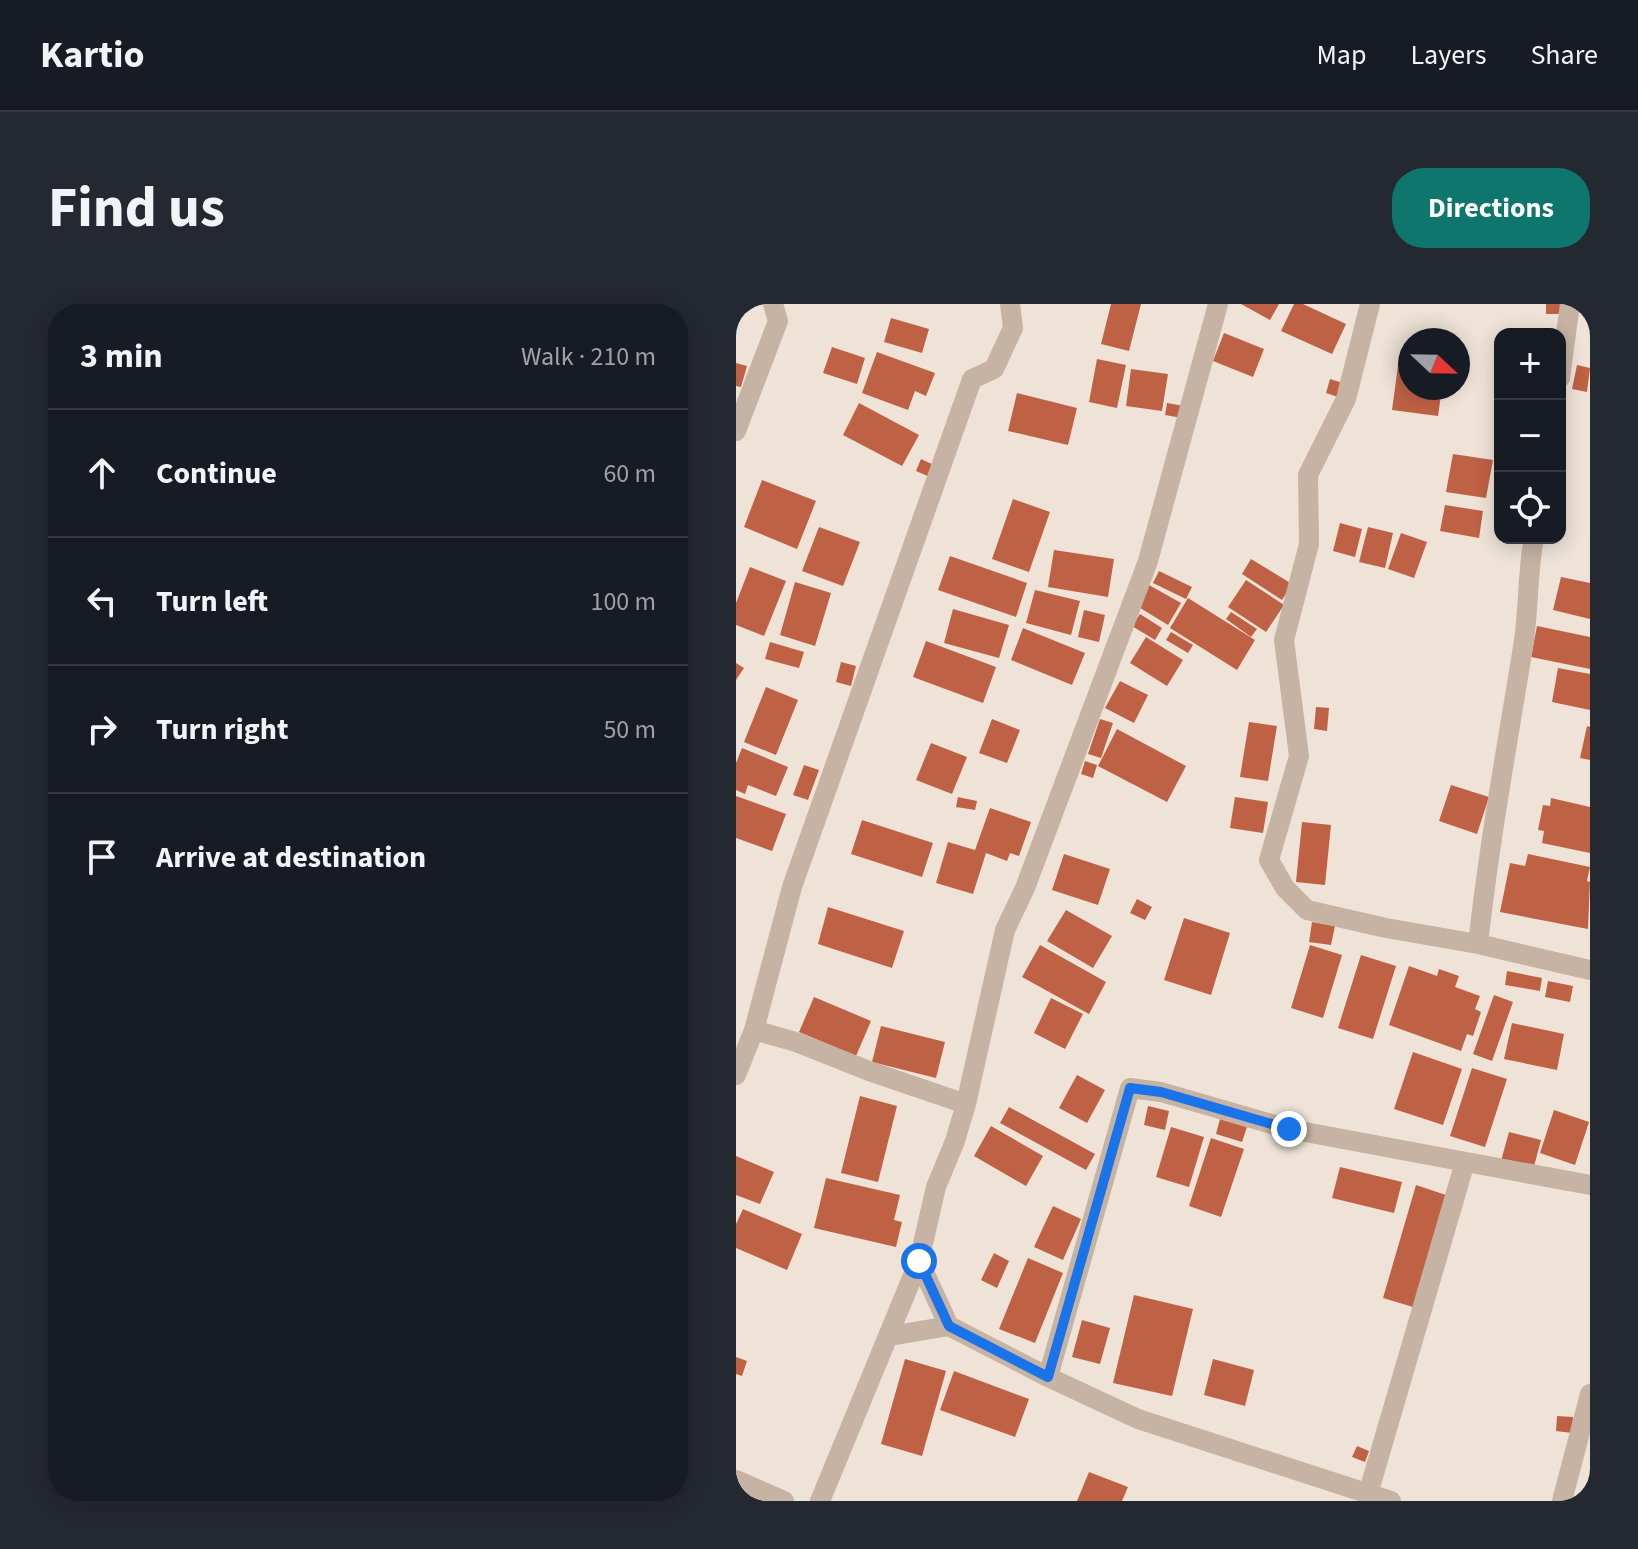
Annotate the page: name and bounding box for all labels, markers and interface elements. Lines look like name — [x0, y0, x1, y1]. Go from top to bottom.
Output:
text: Kartio — [40, 28, 145, 82]
text: Map — [1316, 35, 1366, 75]
text: Layers — [1410, 35, 1486, 75]
text: Share — [1530, 35, 1598, 75]
button: Directions — [1392, 168, 1590, 248]
text: Find us — [48, 169, 225, 248]
north arrow — [1398, 328, 1470, 400]
map controls — [1494, 328, 1566, 544]
button: + — [1494, 328, 1566, 400]
text: 3 min — [80, 332, 163, 381]
text: Walk · 210 m — [521, 338, 656, 375]
button: − — [1494, 400, 1566, 472]
icon: ahead — [80, 451, 124, 495]
text: Continue — [156, 452, 277, 495]
text: 60 m — [603, 455, 656, 492]
button: locate — [1494, 472, 1566, 544]
icon: left — [80, 579, 124, 623]
text: Turn left — [156, 580, 268, 623]
text: 100 m — [590, 583, 656, 620]
icon: right — [80, 707, 124, 751]
text: Turn right — [156, 708, 288, 751]
text: 50 m — [603, 711, 656, 748]
icon: arrive — [80, 835, 124, 879]
text: Arrive at destination — [156, 836, 426, 879]
route end — [1271, 1111, 1307, 1147]
route start — [901, 1243, 937, 1279]

